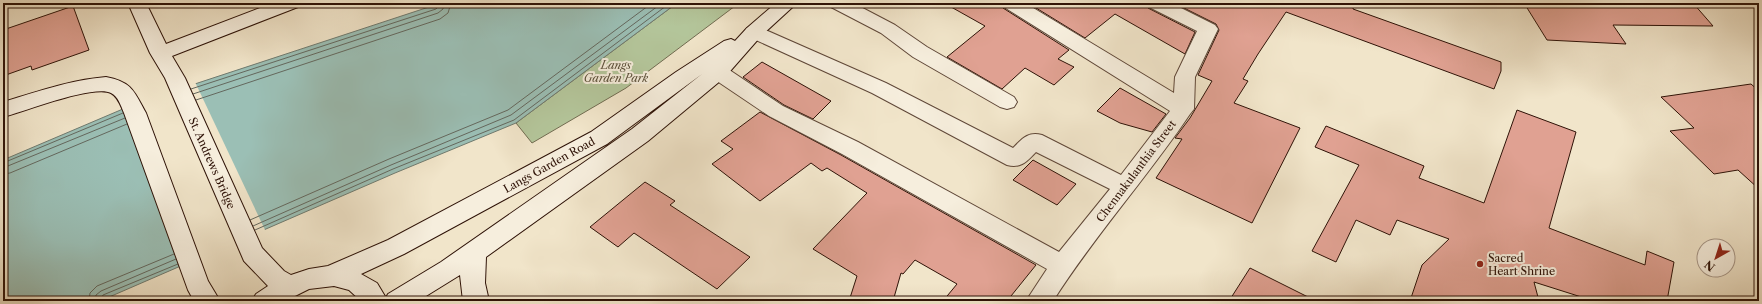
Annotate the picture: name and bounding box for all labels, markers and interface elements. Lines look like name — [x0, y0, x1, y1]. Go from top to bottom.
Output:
park label: Langs Garden Park — [584, 58, 649, 85]
street label: St. Andrews Bridge — [185, 115, 239, 211]
street label: Chennakulanthia Street — [1093, 117, 1179, 225]
street label: Langs Garden Road — [501, 134, 597, 196]
north arrow — [1696, 238, 1736, 278]
place label: Sacred Heart Shrine — [1488, 251, 1555, 278]
text: N — [1701, 257, 1718, 274]
marker: Sacred Heart Shrine — [1475, 259, 1485, 269]

